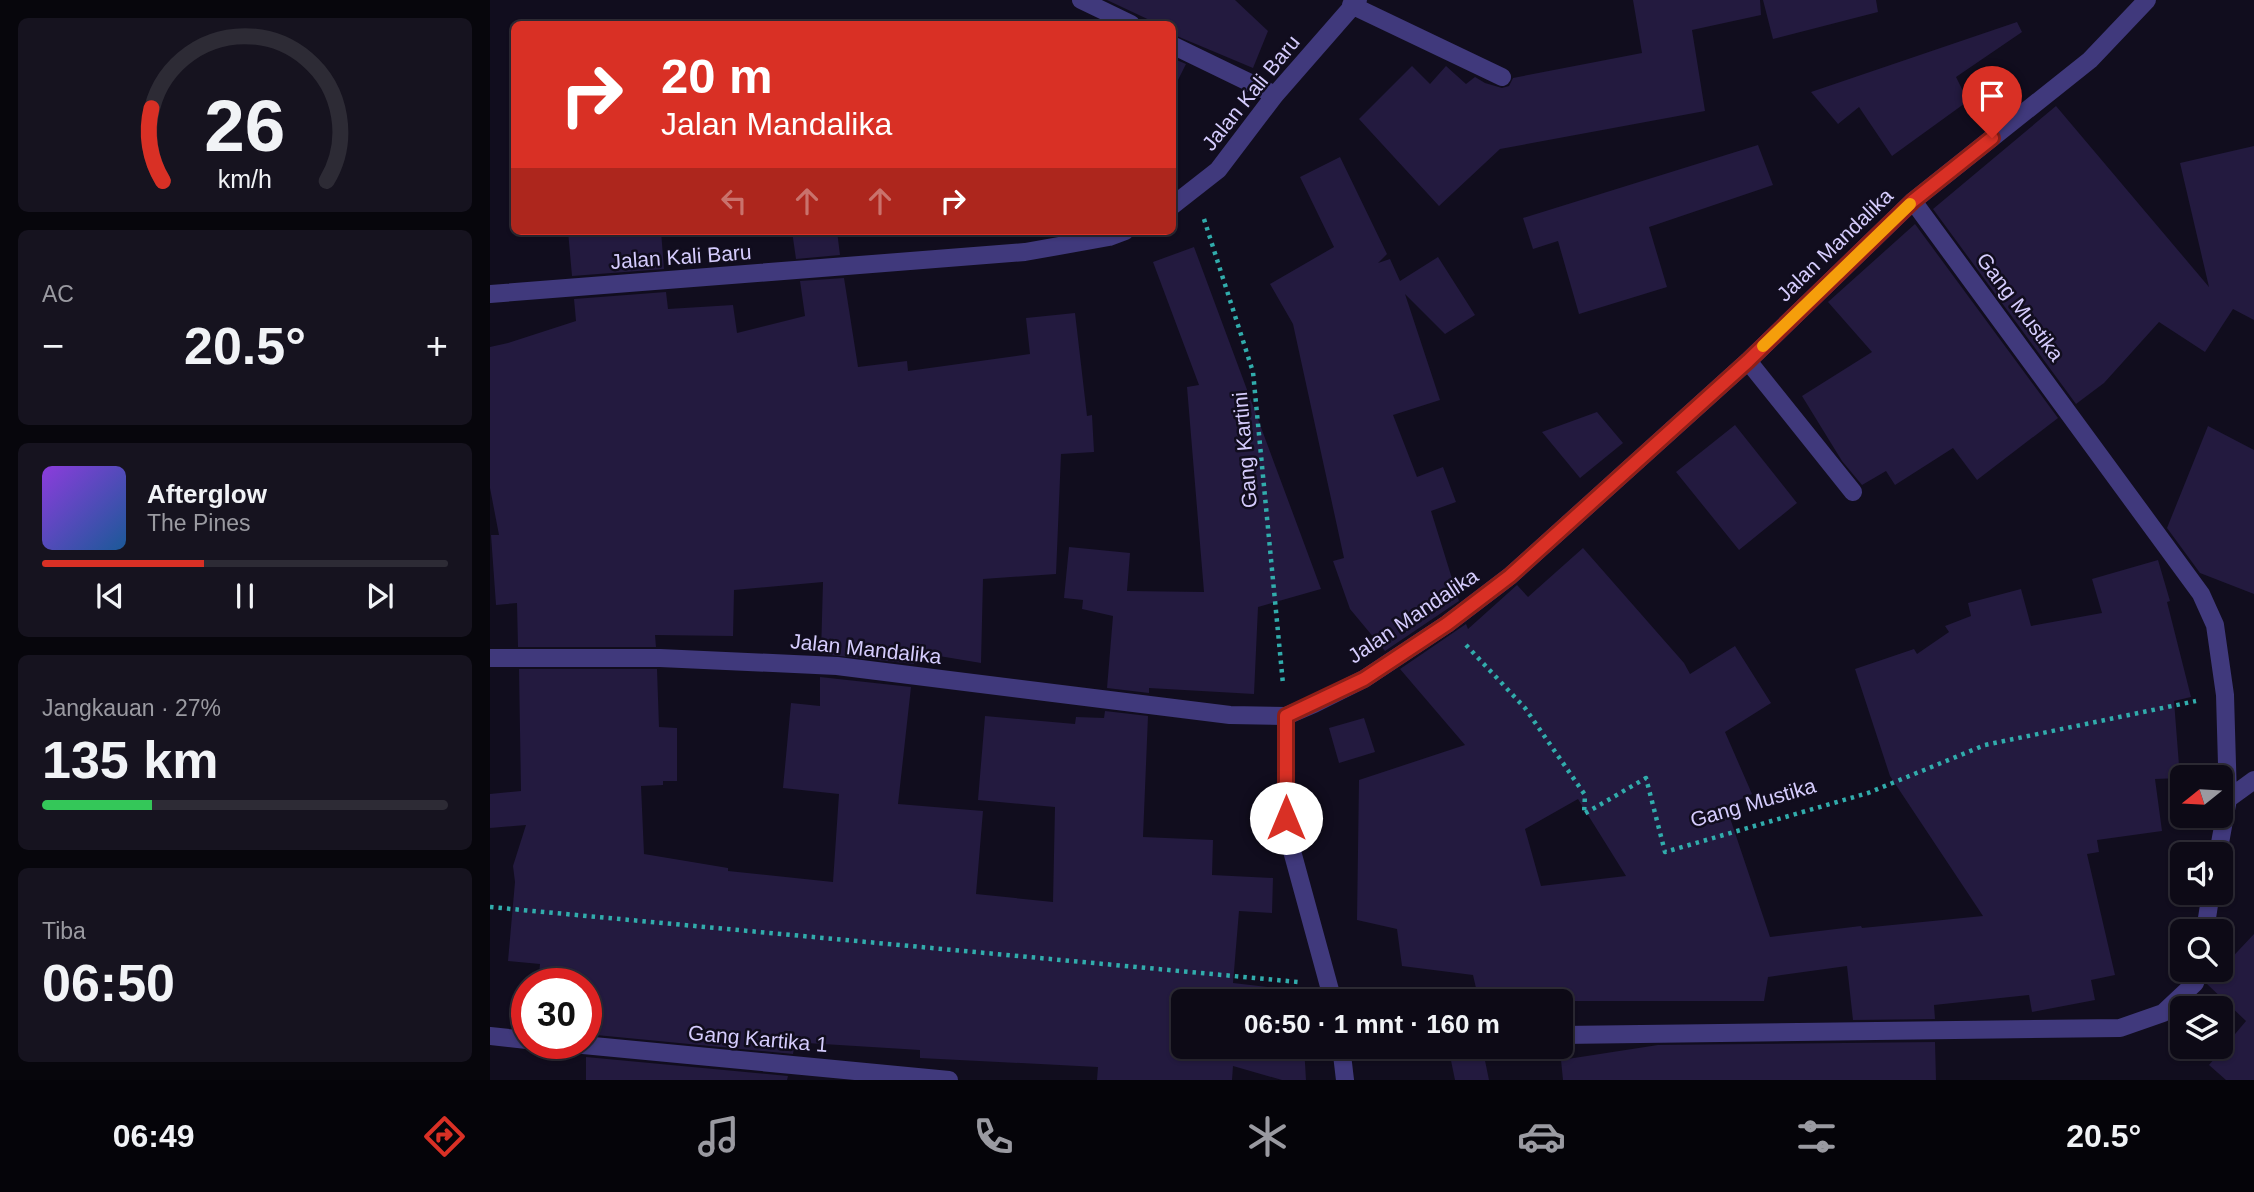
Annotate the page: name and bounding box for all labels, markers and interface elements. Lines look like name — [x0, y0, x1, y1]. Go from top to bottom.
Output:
street label: Jalan Kali Baru — [1197, 31, 1304, 155]
icon: right — [546, 49, 637, 140]
text: 20 m — [661, 49, 773, 103]
pin — [1962, 66, 2022, 138]
icon: arrive — [1973, 77, 2011, 115]
text: 26 — [205, 86, 285, 167]
text: Jalan Mandalika — [661, 106, 892, 142]
text: km/h — [218, 165, 272, 193]
icon: left — [715, 182, 753, 220]
icon: ahead — [788, 182, 826, 220]
icon: ahead — [861, 182, 899, 220]
icon: right — [934, 182, 972, 220]
street label: Jalan Mandalika — [1772, 183, 1897, 306]
street label: Jalan Kali Baru — [610, 240, 752, 273]
street label: Gang Mustika — [1972, 248, 2069, 366]
text: AC — [42, 281, 74, 307]
text: 20.5° — [184, 317, 306, 375]
text: − — [42, 325, 64, 367]
text: + — [426, 325, 448, 367]
street label: Gang Kartini — [1228, 391, 1261, 509]
text: Afterglow — [147, 479, 267, 509]
text: The Pines — [147, 510, 251, 536]
street label: Jalan Mandalika — [1343, 563, 1482, 668]
icon: previous — [91, 577, 129, 615]
icon: pause — [226, 577, 264, 615]
icon: next — [361, 577, 399, 615]
street label: Jalan Mandalika — [789, 629, 943, 668]
text: Jangkauan · 27% — [42, 695, 221, 721]
text: 135 km — [42, 731, 218, 789]
north arrow — [2170, 765, 2233, 828]
map controls — [2170, 765, 2233, 1059]
street label: Gang Mustika — [1687, 774, 1819, 831]
position arrow — [1249, 781, 1323, 855]
button: sound — [2170, 842, 2233, 905]
text: Tiba — [42, 918, 86, 944]
button: search — [2170, 919, 2233, 982]
text: 06:50 — [42, 954, 175, 1012]
speed limit sign: 30 — [511, 968, 602, 1059]
button: layers — [2170, 996, 2233, 1059]
text: 06:50 · 1 mnt · 160 m — [1244, 1009, 1500, 1039]
street label: Gang Kartika 1 — [687, 1021, 829, 1056]
icon: directions — [420, 1112, 469, 1161]
icon: music — [694, 1112, 743, 1161]
icon: phone — [969, 1112, 1018, 1161]
icon: climate — [1243, 1112, 1292, 1161]
icon: car — [1517, 1112, 1566, 1161]
icon: filters — [1792, 1112, 1841, 1161]
text: 06:49 — [113, 1118, 195, 1154]
text: 20.5° — [2066, 1118, 2141, 1154]

